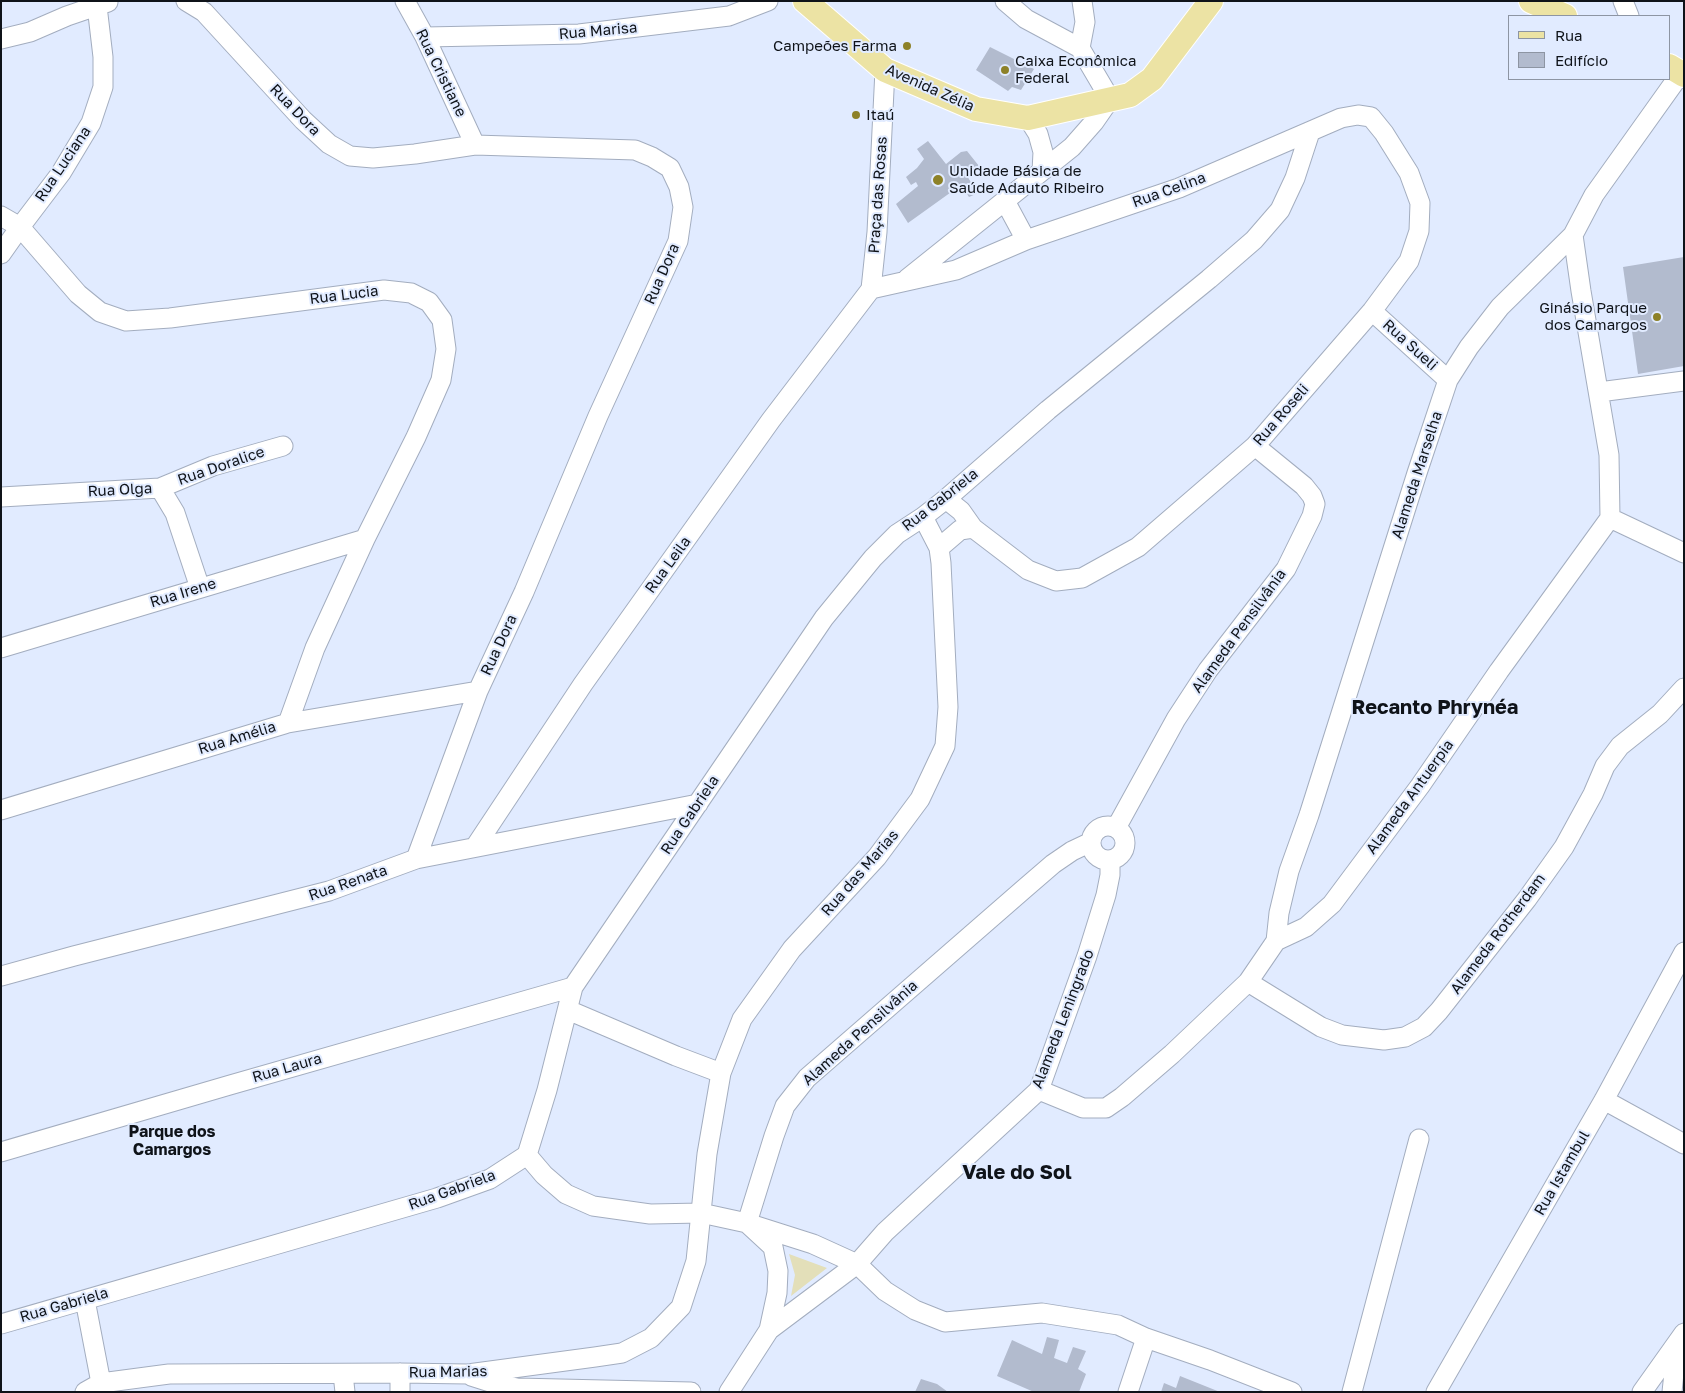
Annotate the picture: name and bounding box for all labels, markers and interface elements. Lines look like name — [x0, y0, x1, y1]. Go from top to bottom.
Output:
legend — [1508, 15, 1670, 80]
street label: Rua Marisa — [558, 19, 638, 43]
street label: Rua Cristiane — [412, 26, 470, 120]
text: Rua — [1555, 26, 1582, 44]
place label: Campeões Farma — [773, 37, 897, 55]
marker: Campeões Farma — [901, 40, 913, 52]
text: Edifício — [1555, 51, 1608, 69]
place label: Caixa Econômica Federal — [1015, 52, 1136, 87]
street label: Avenida Zélia — [883, 60, 977, 116]
marker: Caixa Econômica Federal — [999, 64, 1011, 76]
street label: Rua Dora — [266, 80, 324, 140]
place label: Itaú — [866, 106, 894, 124]
marker: Itaú — [850, 109, 862, 121]
street label: Rua Luciana — [31, 123, 95, 205]
street label: Praça das Rosas — [865, 136, 891, 254]
place label: Unidade Básica de Saúde Adauto Ribeiro — [949, 162, 1104, 197]
street label: Rua Celina — [1130, 168, 1208, 212]
marker: Unidade Básica de Saúde Adauto Ribeiro — [931, 173, 945, 187]
street label: Rua Dora — [641, 241, 683, 307]
street label: Rua Lucia — [309, 282, 379, 308]
place label: Ginásio Parque dos Camargos — [1539, 299, 1647, 334]
marker: Ginásio Parque dos Camargos — [1651, 311, 1663, 323]
street label: Rua Sueli — [1379, 316, 1441, 374]
street label: Rua Roseli — [1249, 381, 1313, 449]
street label: Alameda Marselha — [1388, 409, 1446, 541]
street label: Rua Doralice — [175, 443, 267, 489]
street label: Rua Gabriela — [898, 465, 982, 535]
street label: Rua Olga — [87, 479, 153, 501]
street label: Rua Leila — [641, 533, 695, 597]
street label: Alameda Pensilvânia — [1188, 566, 1290, 696]
street label: Rua Irene — [148, 574, 218, 612]
street label: Rua Dora — [477, 612, 521, 678]
district label: Recanto Phrynéa — [1352, 696, 1518, 720]
street label: Rua Amélia — [196, 718, 278, 758]
street label: Alameda Antuerpia — [1362, 736, 1458, 858]
street label: Rua Gabriela — [657, 772, 723, 858]
street label: Rua das Marias — [818, 826, 902, 920]
street label: Rua Renata — [306, 861, 390, 905]
street label: Alameda Rotherdam — [1447, 870, 1549, 998]
street label: Alameda Leningrado — [1028, 947, 1098, 1091]
street label: Alameda Pensilvânia — [799, 977, 921, 1089]
street label: Rua Laura — [250, 1049, 324, 1087]
district label: Parque dos Camargos — [129, 1122, 215, 1160]
street label: Rua Istambul — [1531, 1127, 1593, 1219]
district label: Vale do Sol — [962, 1161, 1072, 1185]
street label: Rua Gabriela — [406, 1166, 498, 1214]
street label: Rua Gabriela — [18, 1284, 110, 1326]
street label: Rua Marias — [408, 1362, 488, 1382]

